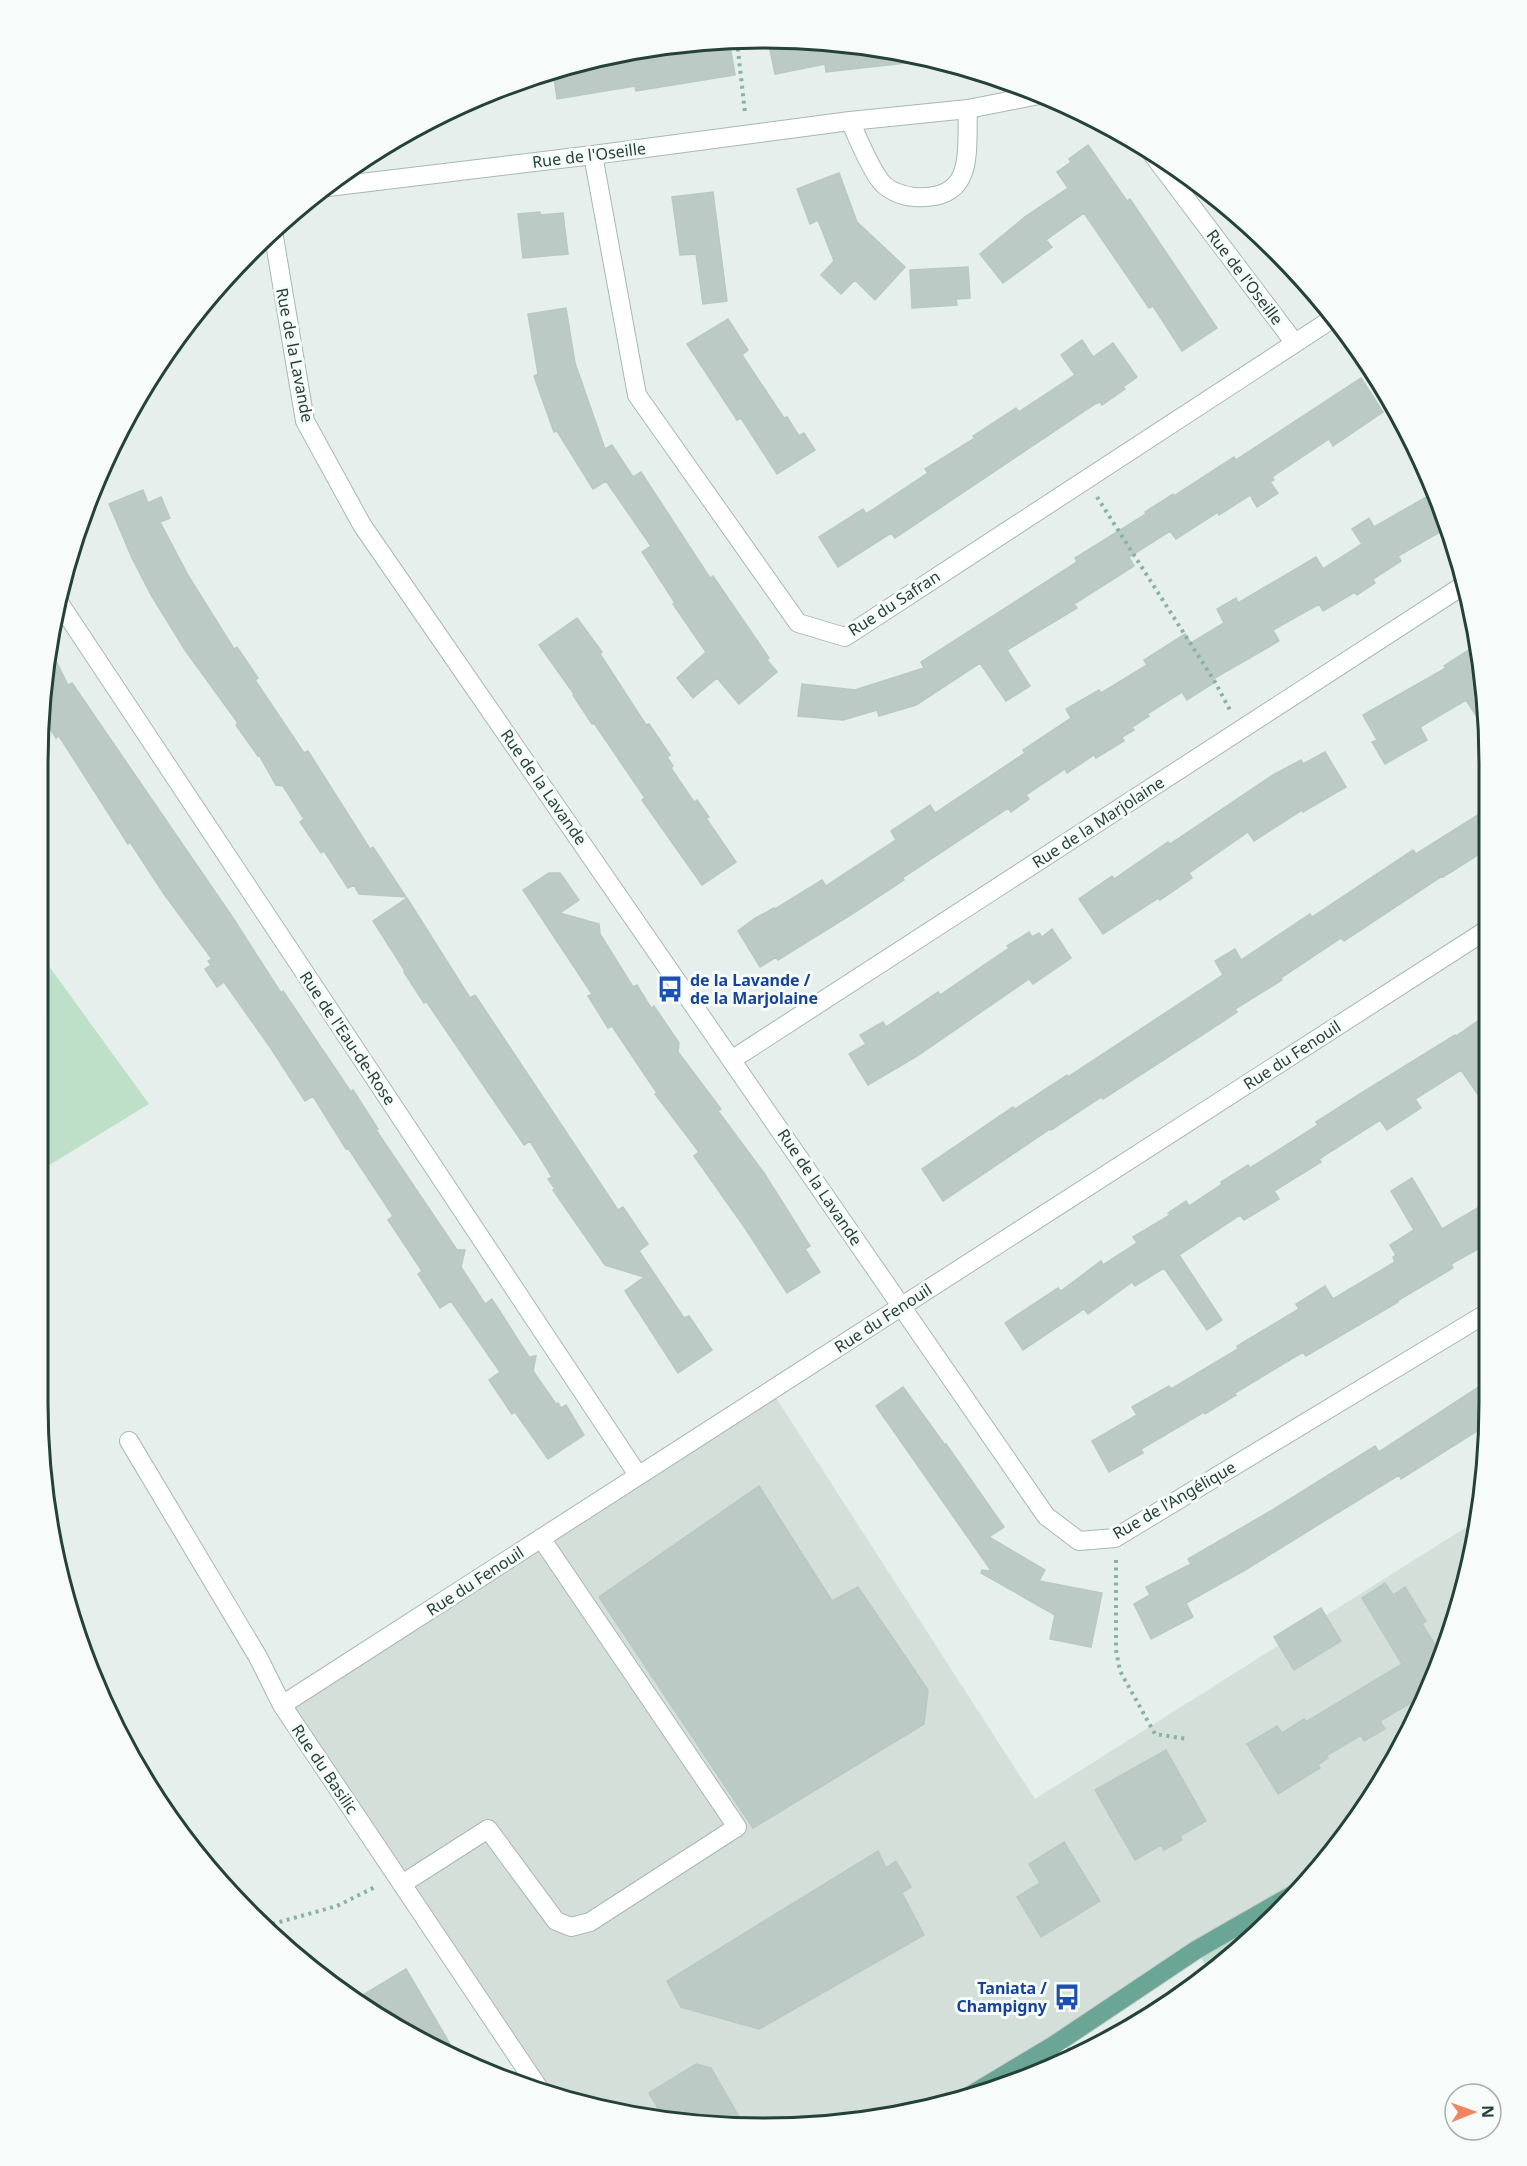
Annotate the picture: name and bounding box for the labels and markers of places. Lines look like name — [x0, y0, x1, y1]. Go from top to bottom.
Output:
place label: de la Lavande / de la Marjolaine — [690, 969, 818, 1009]
bus stop icon: de la Lavande / de la Marjolaine — [655, 974, 685, 1004]
place label: Taniata / Champigny — [957, 1977, 1048, 2017]
bus stop icon: Taniata / Champigny — [1052, 1982, 1082, 2012]

